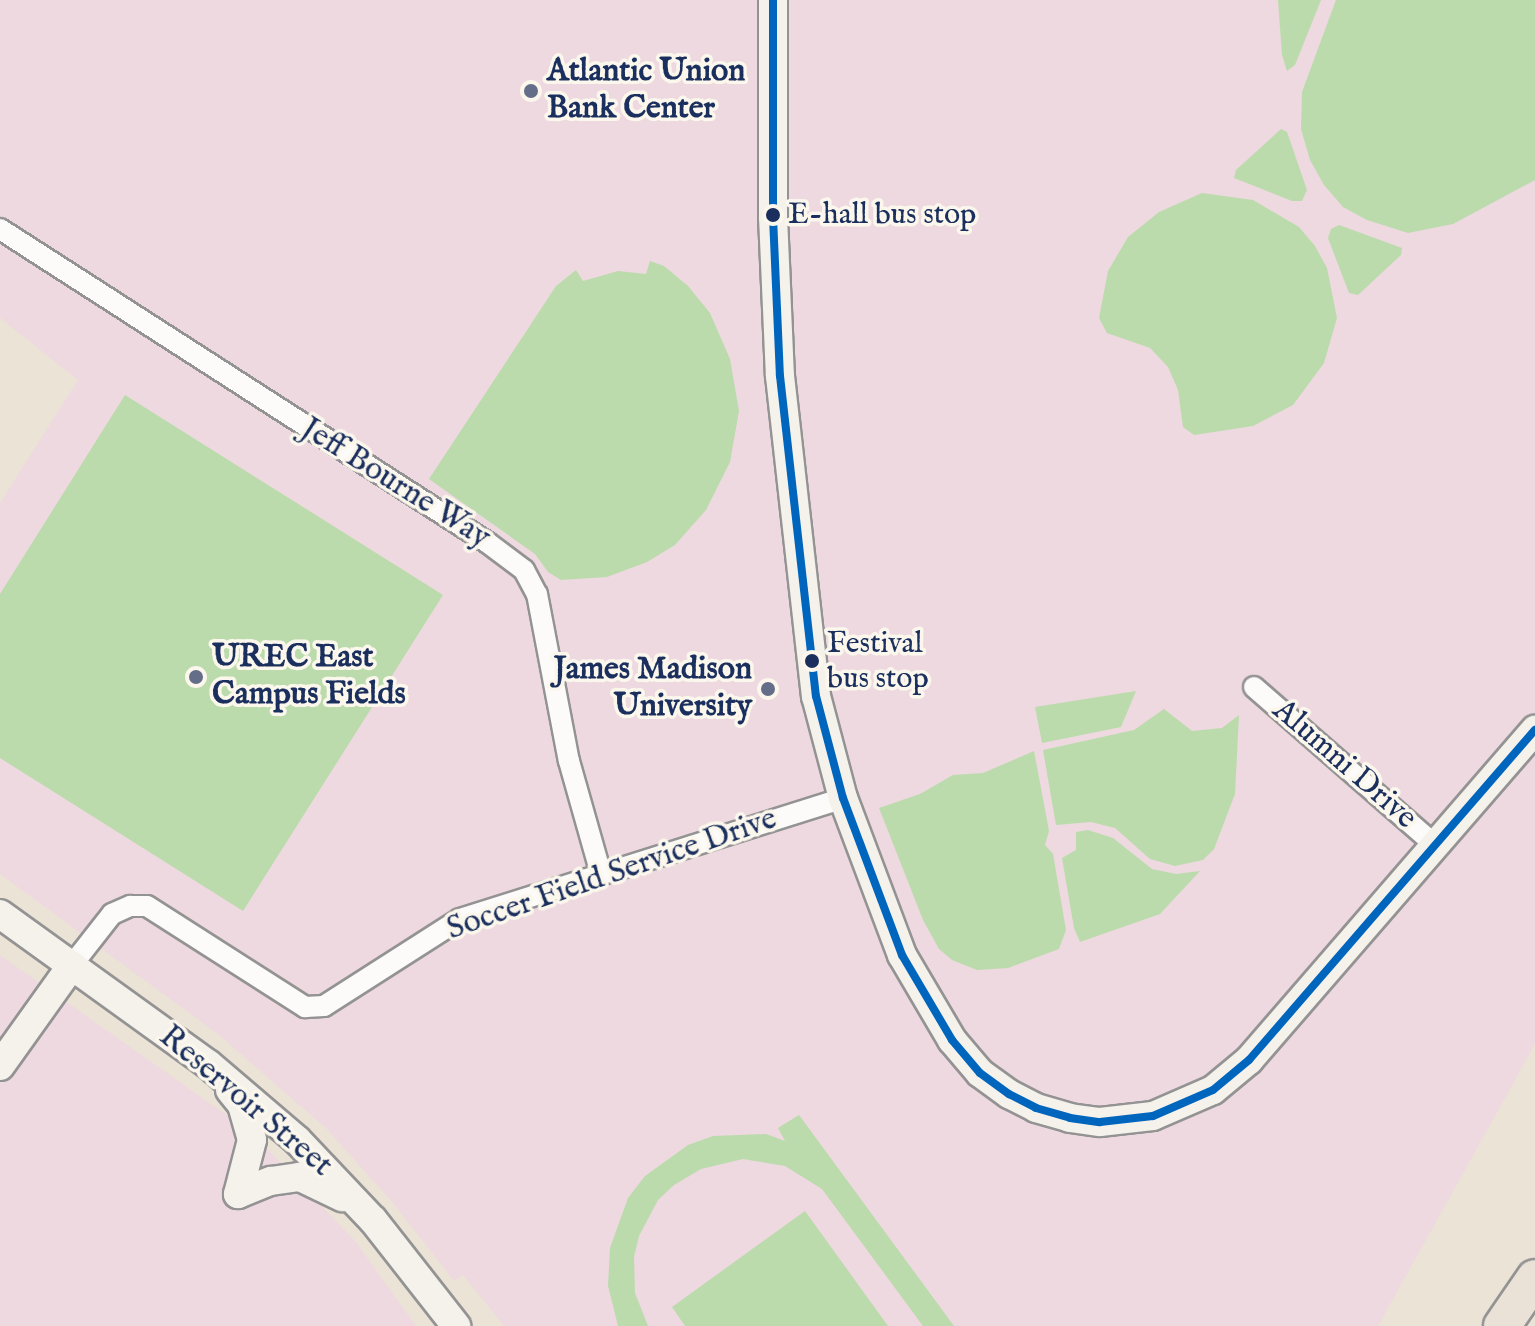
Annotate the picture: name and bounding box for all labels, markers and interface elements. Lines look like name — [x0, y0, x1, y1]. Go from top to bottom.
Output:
place label: Atlantic Union Bank Center — [547, 54, 745, 129]
marker: Atlantic Union Bank Center — [522, 82, 540, 100]
place label: E-hall bus stop — [788, 197, 976, 233]
marker: E-hall bus stop — [765, 207, 781, 223]
street label: Jeff Bourne Way — [293, 410, 497, 558]
place label: Festival bus stop — [827, 626, 929, 696]
place label: UREC East Campus Fields — [212, 640, 406, 715]
place label: James Madison University — [553, 652, 752, 727]
marker: Festival bus stop — [804, 653, 820, 669]
marker: UREC East Campus Fields — [187, 668, 205, 686]
marker: James Madison University — [759, 680, 777, 698]
street label: Alumni Drive — [1264, 692, 1424, 838]
street label: Soccer Field Service Drive — [442, 801, 782, 949]
street label: Reservoir Street — [151, 1018, 339, 1186]

